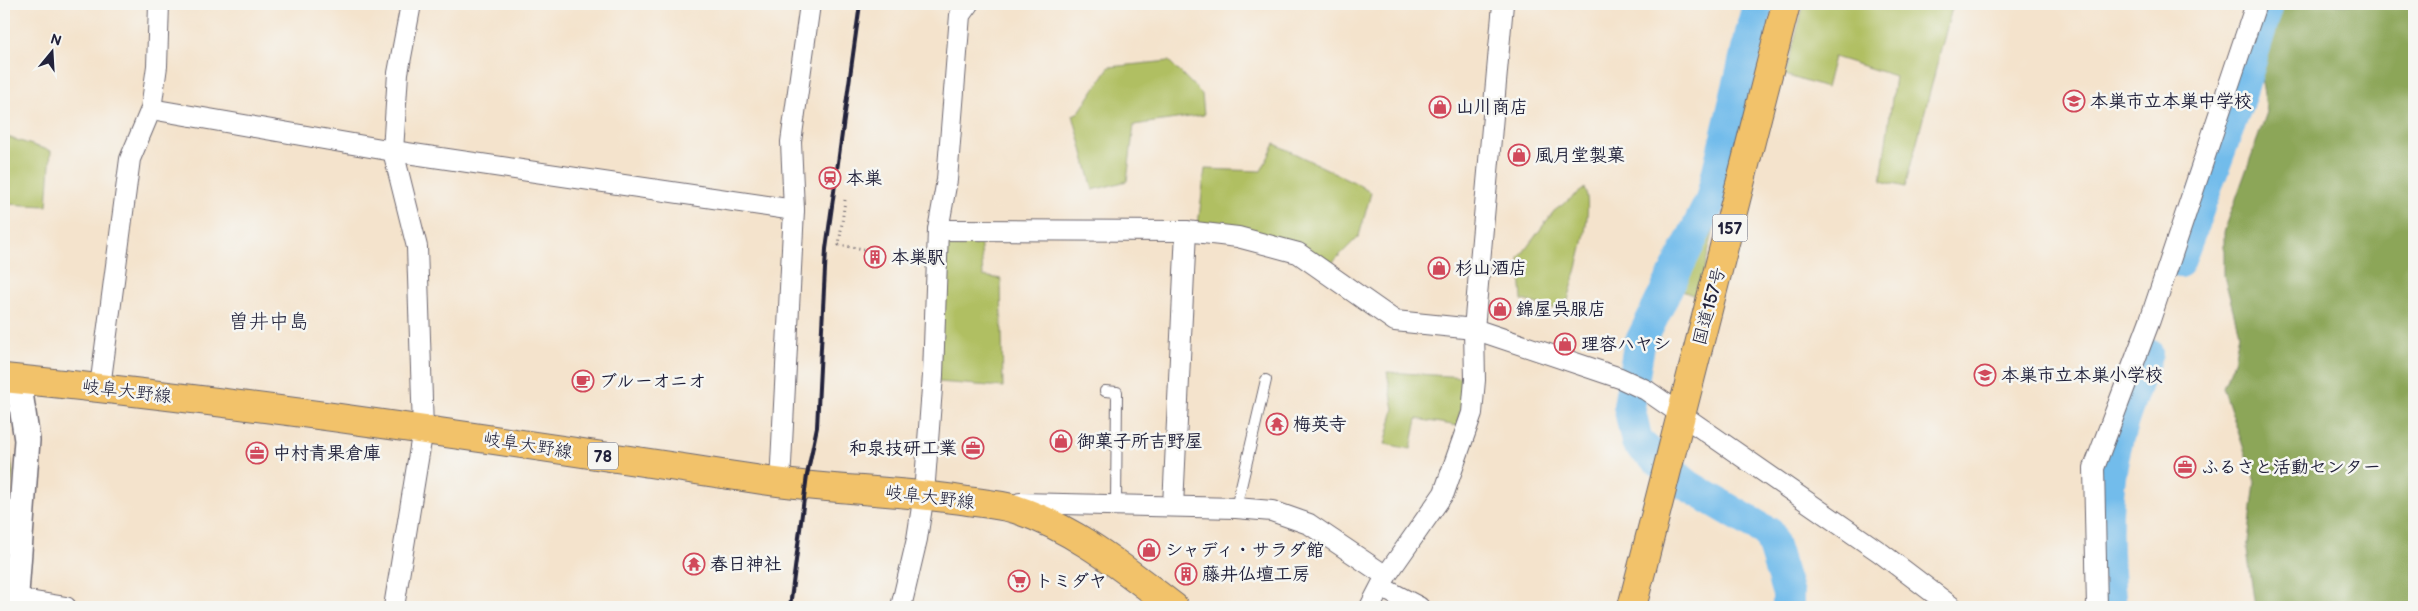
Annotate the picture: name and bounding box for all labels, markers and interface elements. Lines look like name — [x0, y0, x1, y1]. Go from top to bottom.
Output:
north arrow — [28, 28, 78, 78]
text: N — [48, 30, 63, 50]
school or university icon: 本巣市立本巣中学校 — [2062, 89, 2086, 113]
place label: 本巣市立本巣中学校 — [2090, 91, 2252, 112]
shop icon: 山川商店 — [1428, 95, 1452, 119]
place label: 山川商店 — [1456, 97, 1528, 118]
shop icon: 風月堂製菓 — [1507, 143, 1531, 167]
place label: 風月堂製菓 — [1535, 145, 1625, 166]
station icon: 本巣 — [818, 166, 842, 190]
place label: 本巣 — [846, 168, 882, 189]
road number: 157 — [1712, 214, 1748, 242]
building icon: 本巣駅 — [863, 245, 887, 269]
place label: 本巣駅 — [891, 247, 945, 268]
shop icon: 杉山酒店 — [1427, 256, 1451, 280]
place label: 杉山酒店 — [1455, 258, 1527, 279]
street label: 国道157号 — [1689, 265, 1730, 348]
shop icon: 錦屋呉服店 — [1488, 297, 1512, 321]
place label: 錦屋呉服店 — [1516, 299, 1606, 320]
district label: 曽井中島 — [229, 310, 309, 334]
shop icon: 理容ハヤシ — [1553, 332, 1577, 356]
place label: 理容ハヤシ — [1581, 334, 1671, 355]
school or university icon: 本巣市立本巣小学校 — [1973, 363, 1997, 387]
place label: 本巣市立本巣小学校 — [2001, 365, 2163, 386]
cafe icon: ブルーオニオ — [571, 369, 595, 393]
place label: ブルーオニオ — [599, 371, 706, 392]
street label: 岐阜大野線 — [81, 376, 173, 407]
temple icon: 梅英寺 — [1265, 412, 1289, 436]
place label: 梅英寺 — [1293, 414, 1347, 435]
street label: 岐阜大野線 — [482, 428, 574, 463]
shop icon: 御菓子所吉野屋 — [1049, 429, 1073, 453]
place label: 御菓子所吉野屋 — [1077, 431, 1203, 452]
office icon: 和泉技研工業 — [961, 436, 985, 460]
place label: 和泉技研工業 — [849, 438, 957, 459]
office icon: 中村青果倉庫 — [245, 441, 269, 465]
road number: 78 — [588, 442, 618, 470]
place label: 中村青果倉庫 — [273, 443, 381, 464]
office icon: ふるさと活動センター — [2173, 455, 2197, 479]
place label: ふるさと活動センター — [2201, 457, 2381, 478]
street label: 岐阜大野線 — [884, 482, 976, 513]
shop icon: シャディ・サラダ館 — [1137, 538, 1161, 562]
place label: シャディ・サラダ館 — [1165, 540, 1324, 561]
temple icon: 春日神社 — [682, 552, 706, 576]
place label: 春日神社 — [710, 554, 782, 575]
building icon: 藤井仏壇工房 — [1174, 562, 1198, 586]
place label: 藤井仏壇工房 — [1202, 564, 1310, 585]
supermarket icon: トミダヤ — [1007, 569, 1031, 593]
place label: トミダヤ — [1035, 571, 1107, 592]

